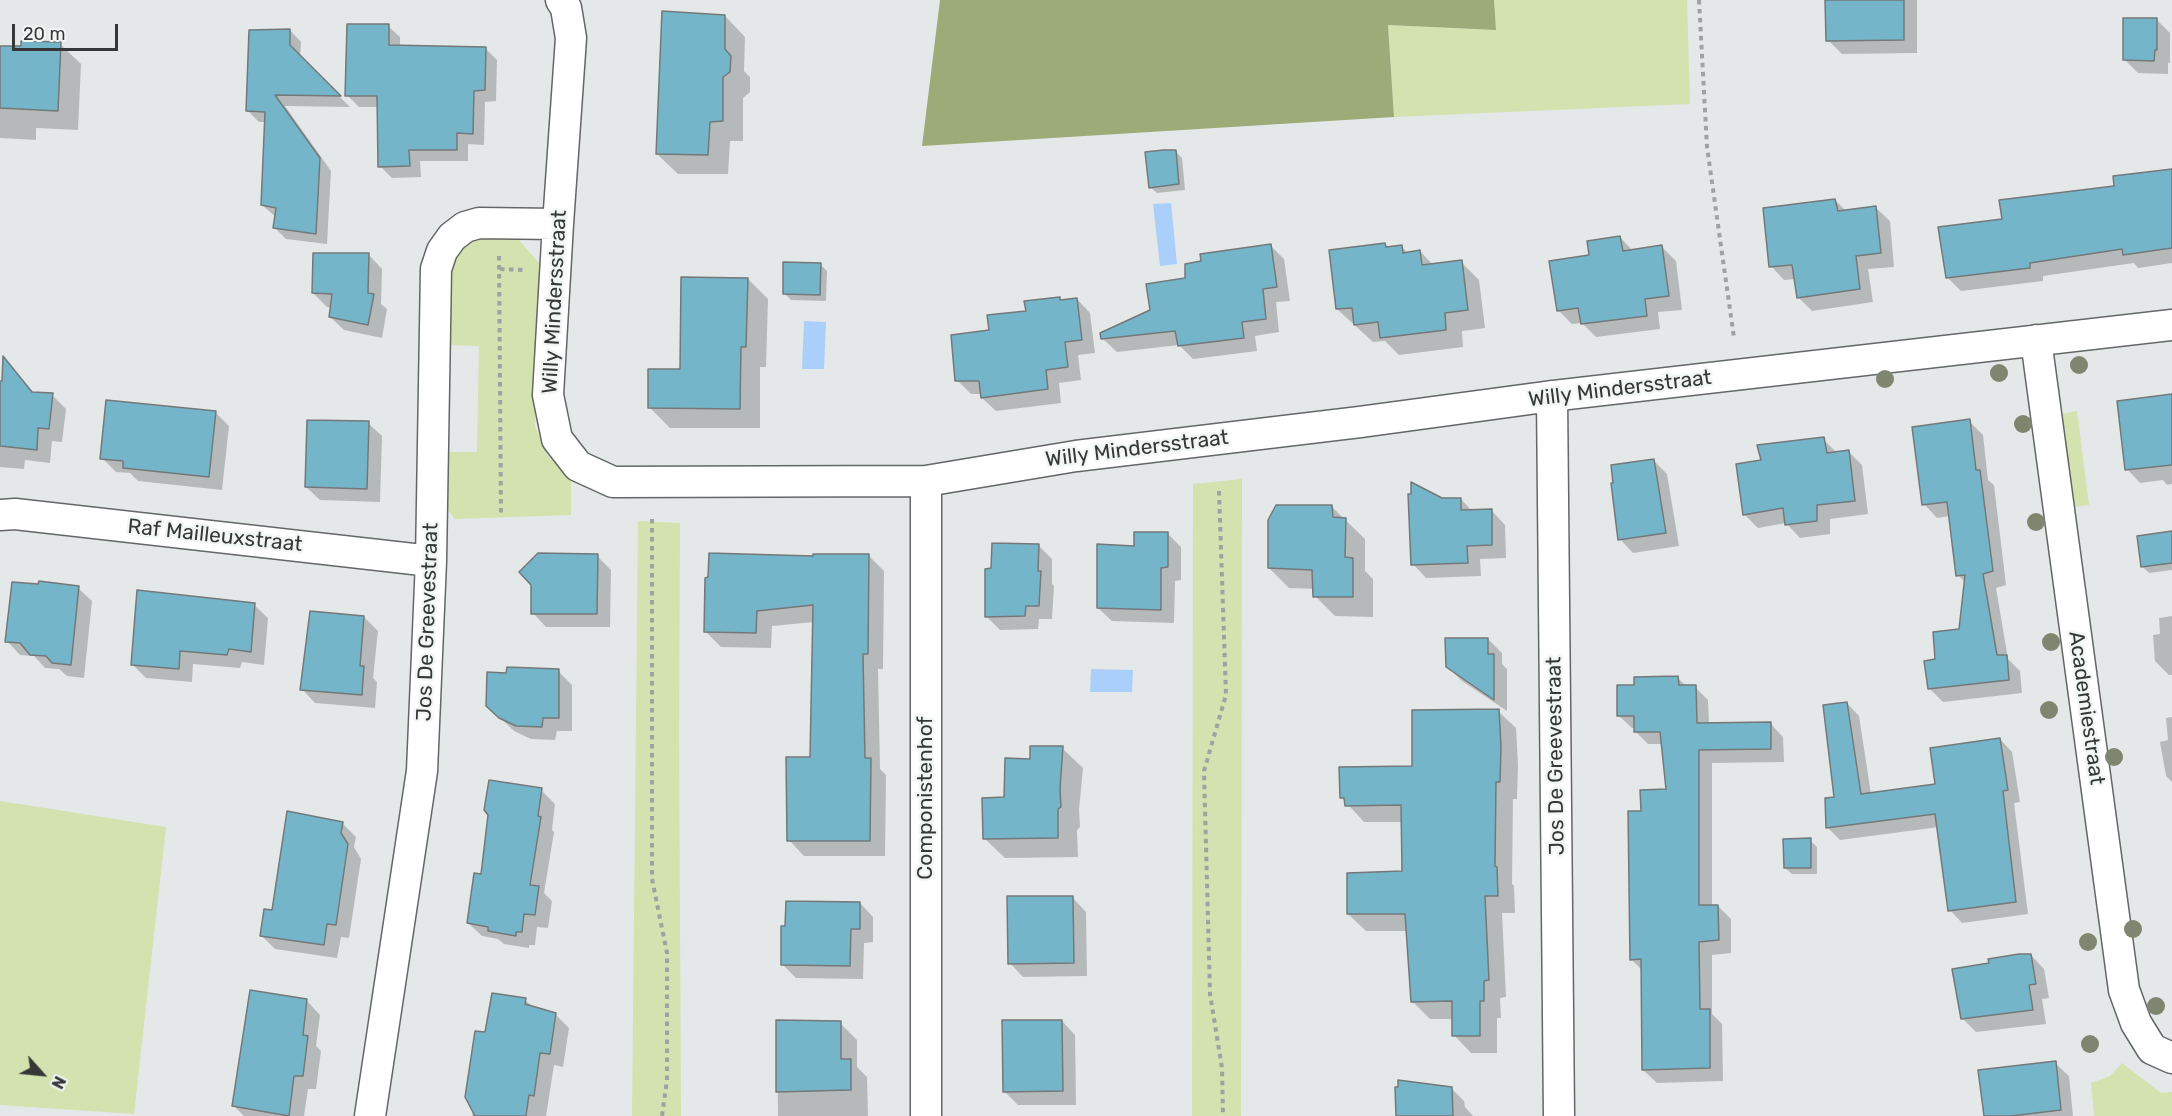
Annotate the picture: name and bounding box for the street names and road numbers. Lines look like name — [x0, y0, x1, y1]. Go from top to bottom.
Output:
street label: Willy Mindersstraat — [538, 209, 572, 395]
street label: Willy Mindersstraat — [1527, 365, 1713, 413]
street label: Willy Mindersstraat — [1044, 425, 1230, 473]
street label: Raf Mailleuxstraat — [126, 514, 304, 558]
street label: Jos De Greevestraat — [412, 522, 444, 722]
street label: Academiestraat — [2063, 630, 2109, 786]
street label: Jos De Greevestraat — [1542, 656, 1570, 856]
street label: Componistenhof — [913, 716, 939, 880]

